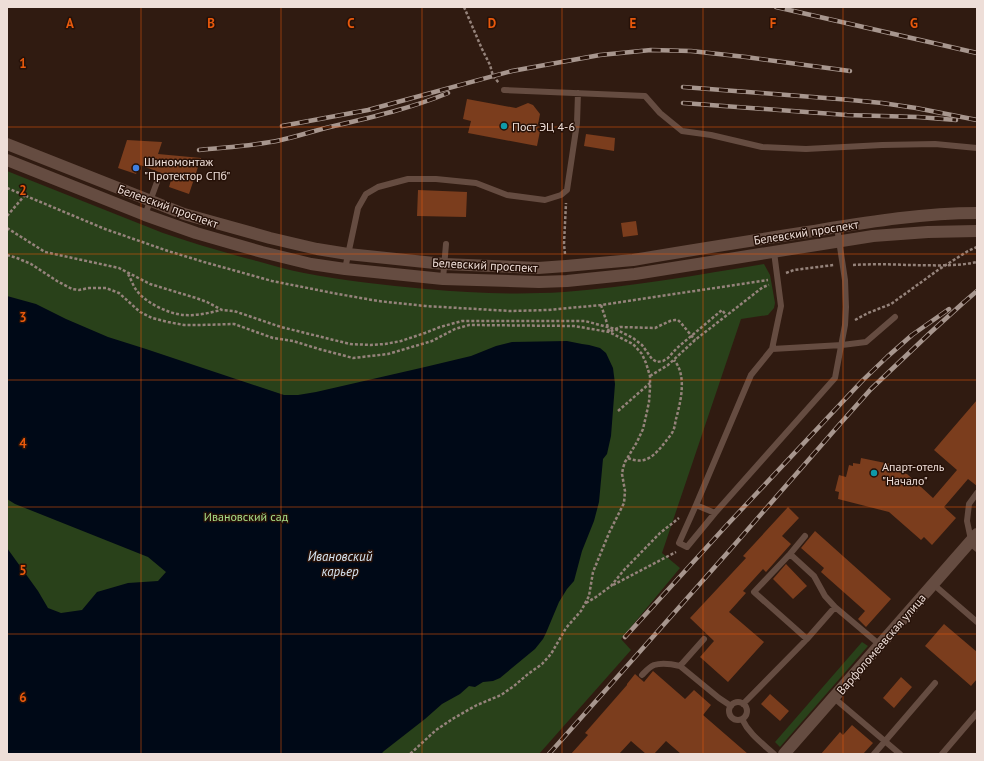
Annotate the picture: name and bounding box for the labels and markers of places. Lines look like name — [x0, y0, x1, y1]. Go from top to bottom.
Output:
place label: Пост ЭЦ 4-6 — [512, 119, 575, 134]
marker: Пост ЭЦ 4-6 — [499, 121, 509, 131]
place label: Шиномонтаж "Протектор СПб" — [144, 154, 230, 183]
marker: Шиномонтаж "Протектор СПб" — [131, 163, 141, 173]
place label: Апарт-отель "Начало" — [882, 459, 945, 488]
marker: Апарт-отель "Начало" — [869, 468, 879, 478]

